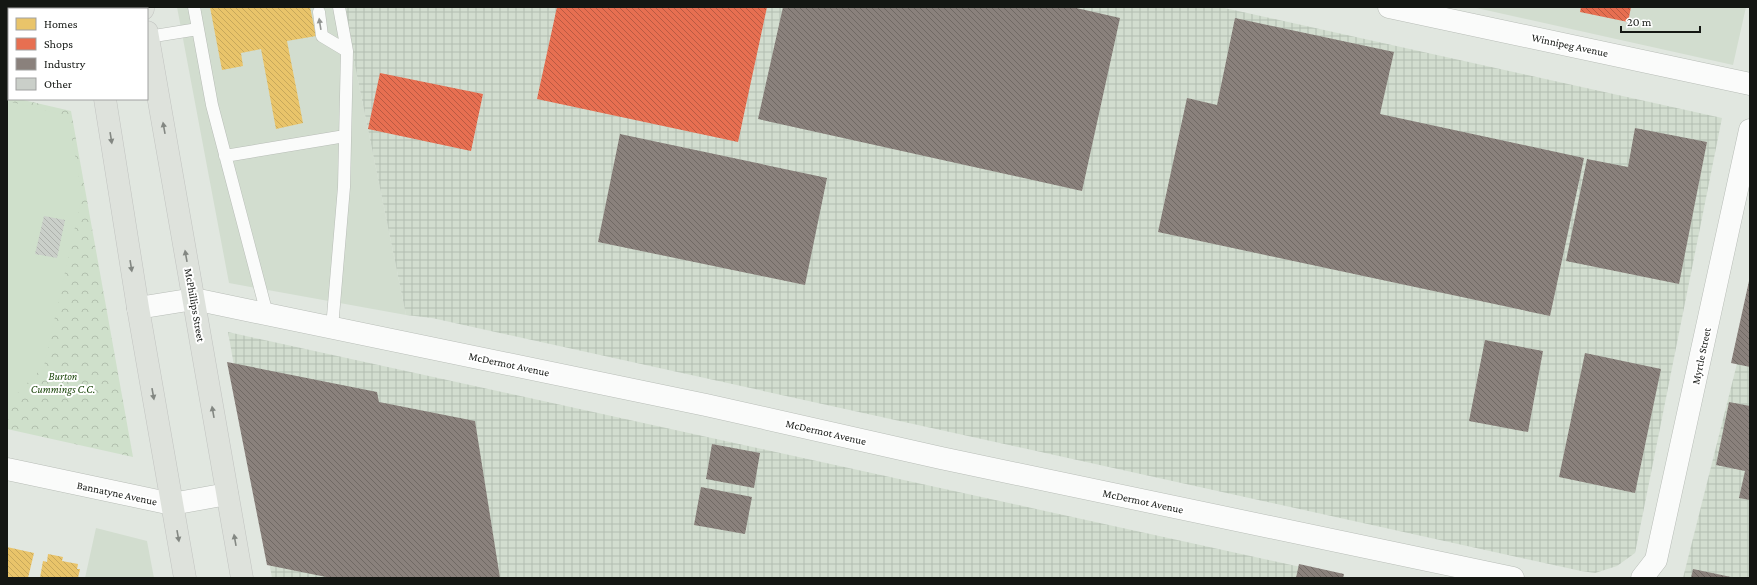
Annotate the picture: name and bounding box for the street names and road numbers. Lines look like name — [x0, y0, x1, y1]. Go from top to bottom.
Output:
street label: Winnipeg Avenue — [1530, 31, 1609, 60]
street label: McPhillips Street — [182, 267, 207, 343]
street label: Myrtle Street — [1689, 326, 1714, 386]
street label: McDermot Avenue — [468, 350, 551, 378]
street label: McDermot Avenue — [785, 417, 868, 447]
street label: Bannatyne Avenue — [75, 479, 158, 508]
street label: McDermot Avenue — [1102, 487, 1185, 515]

